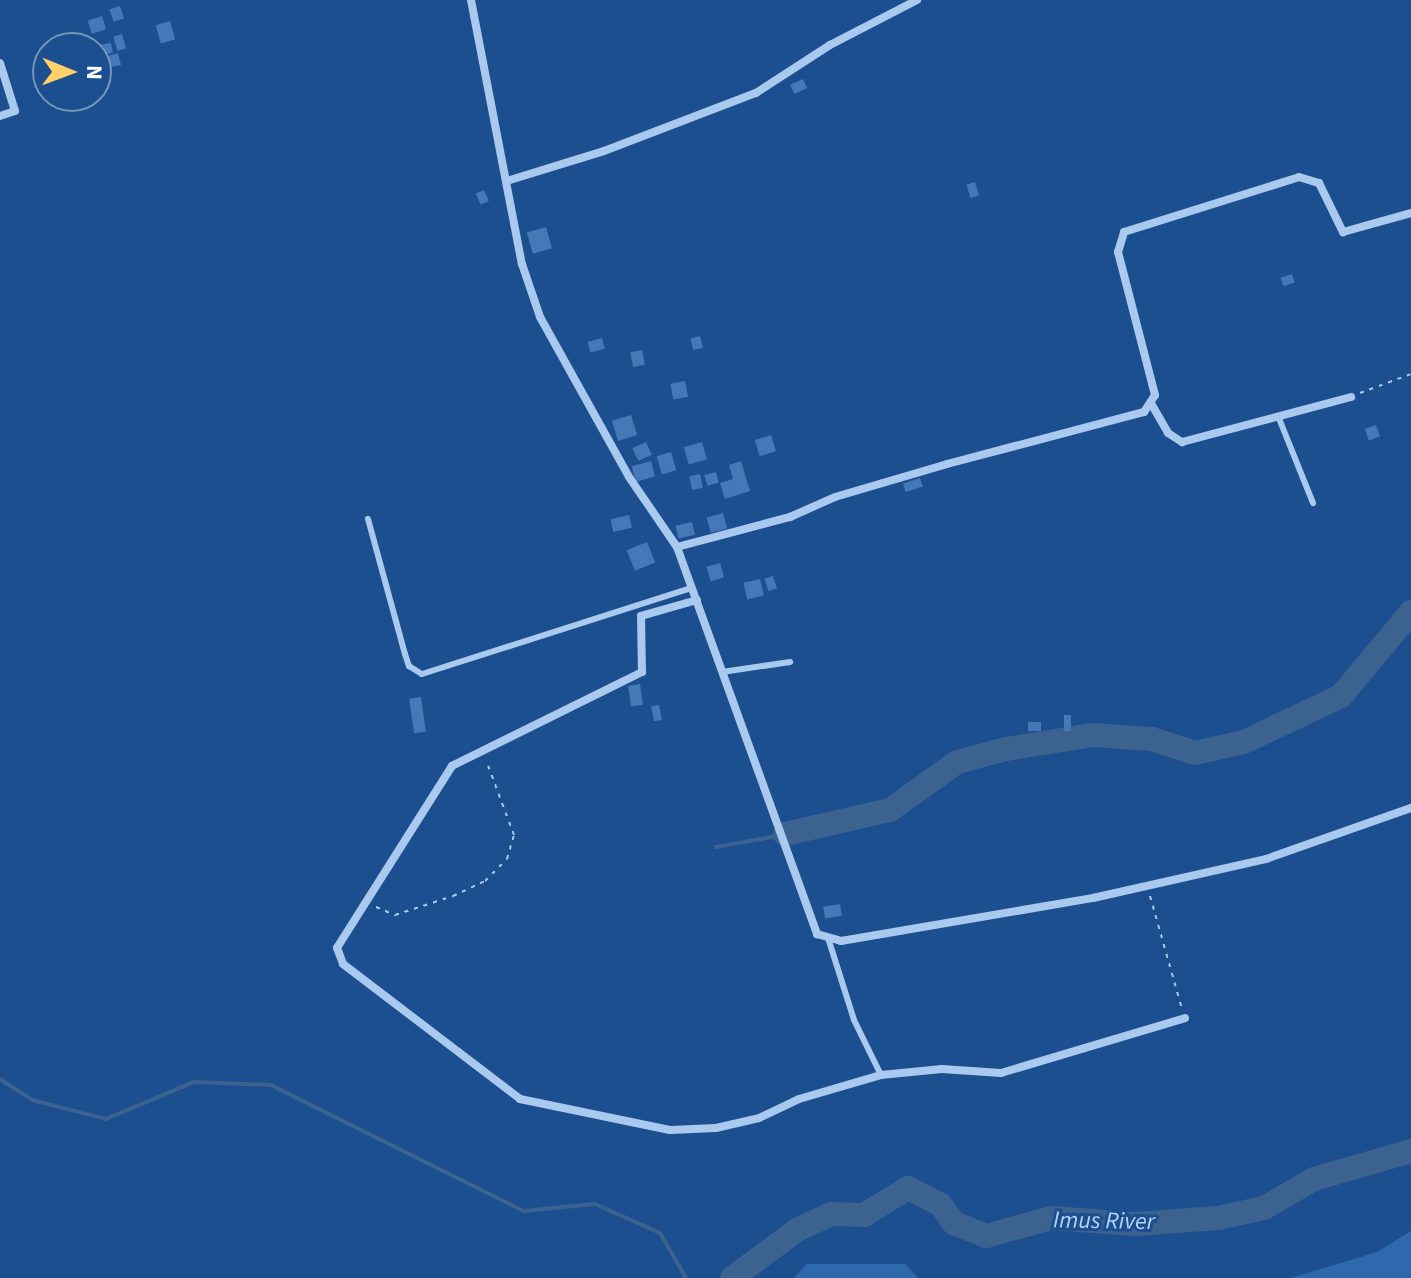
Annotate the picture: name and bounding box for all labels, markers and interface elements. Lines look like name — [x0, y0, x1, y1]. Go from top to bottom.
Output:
north arrow — [32, 32, 112, 112]
text: N — [78, 65, 110, 80]
water label: Imus River — [1053, 1206, 1155, 1236]

